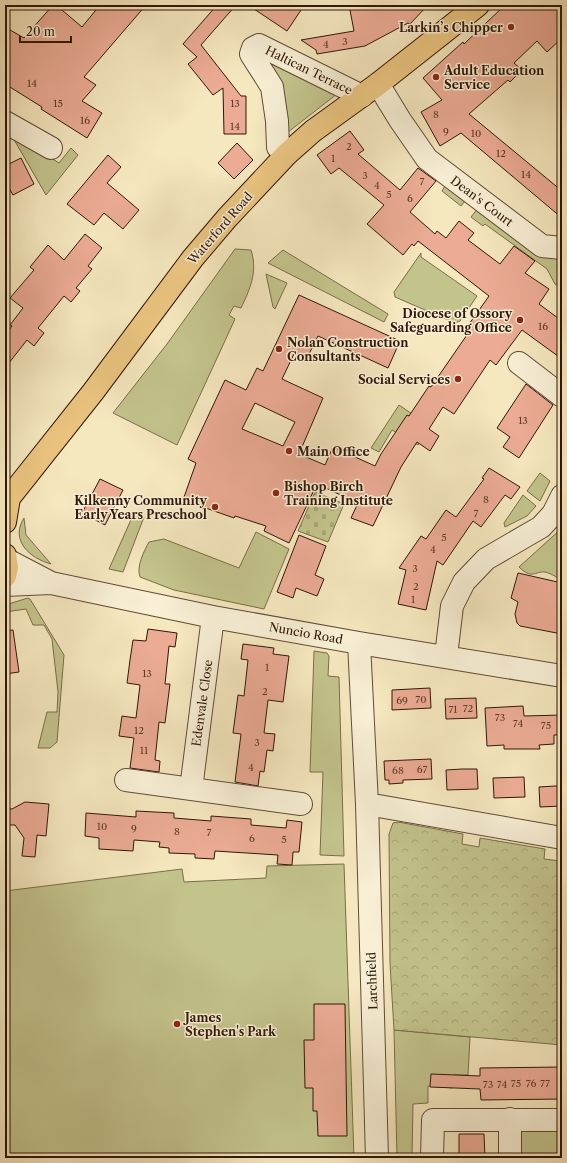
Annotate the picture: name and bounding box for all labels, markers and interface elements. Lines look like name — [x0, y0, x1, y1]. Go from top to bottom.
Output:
scale bar — [20, 18, 71, 44]
place label: Larkin’s Chipper — [399, 20, 503, 35]
marker: Larkin’s Chipper — [506, 22, 516, 32]
text: 20 m — [26, 24, 55, 39]
house number: 3 — [342, 35, 348, 48]
house number: 4 — [323, 38, 329, 51]
street label: Haltican Terrace — [263, 42, 355, 98]
place label: Adult Education Service — [443, 63, 545, 92]
marker: Adult Education Service — [431, 72, 441, 82]
house number: 14 — [27, 77, 37, 90]
house number: 15 — [53, 97, 63, 110]
house number: 13 — [230, 97, 240, 110]
house number: 8 — [433, 108, 439, 121]
house number: 16 — [80, 114, 90, 127]
house number: 14 — [230, 120, 240, 133]
house number: 9 — [443, 125, 449, 138]
house number: 10 — [471, 127, 481, 140]
house number: 2 — [346, 140, 352, 153]
house number: 12 — [496, 147, 506, 160]
house number: 1 — [331, 152, 336, 165]
house number: 14 — [521, 168, 531, 181]
house number: 3 — [362, 169, 368, 182]
street label: Dean's Court — [448, 173, 517, 230]
house number: 7 — [420, 175, 425, 188]
house number: 4 — [374, 179, 380, 192]
street label: Waterford Road — [184, 188, 256, 268]
house number: 5 — [386, 188, 392, 201]
house number: 6 — [407, 192, 413, 205]
place label: Diocese of Ossory Safeguarding Office — [390, 306, 513, 335]
marker: Diocese of Ossory Safeguarding Office — [515, 315, 525, 325]
house number: 16 — [538, 320, 548, 333]
place label: Nolan Construction Consultants — [287, 335, 409, 364]
marker: Nolan Construction Consultants — [274, 344, 284, 354]
place label: Social Services — [358, 372, 450, 387]
marker: Social Services — [453, 374, 463, 384]
house number: 13 — [518, 414, 528, 427]
place label: Main Office — [297, 444, 370, 459]
marker: Main Office — [284, 446, 294, 456]
place label: Bishop Birch Training Institute — [284, 479, 393, 508]
marker: Bishop Birch Training Institute — [271, 488, 281, 498]
place label: Kilkenny Community Early Years Preschool — [74, 493, 208, 522]
house number: 8 — [483, 493, 489, 506]
marker: Kilkenny Community Early Years Preschool — [210, 502, 220, 512]
house number: 7 — [474, 507, 479, 520]
house number: 5 — [441, 531, 447, 544]
house number: 4 — [430, 543, 436, 556]
house number: 3 — [412, 562, 418, 575]
house number: 2 — [413, 580, 419, 593]
house number: 1 — [411, 593, 416, 606]
street label: Nuncio Road — [268, 619, 345, 647]
street label: Edenvale Close — [188, 658, 216, 747]
house number: 1 — [265, 661, 270, 674]
house number: 13 — [142, 667, 152, 680]
house number: 2 — [262, 685, 268, 698]
house number: 70 — [415, 693, 427, 706]
house number: 69 — [396, 694, 408, 707]
house number: 72 — [463, 702, 474, 715]
house number: 71 — [448, 703, 458, 716]
house number: 73 — [495, 711, 505, 724]
house number: 74 — [513, 717, 523, 730]
house number: 75 — [541, 719, 551, 732]
house number: 12 — [134, 724, 144, 737]
house number: 3 — [254, 736, 260, 749]
house number: 11 — [140, 744, 149, 757]
house number: 4 — [248, 761, 254, 774]
house number: 67 — [417, 763, 427, 776]
house number: 68 — [392, 764, 404, 777]
house number: 10 — [97, 820, 107, 833]
house number: 9 — [131, 822, 137, 835]
house number: 8 — [174, 825, 180, 838]
house number: 7 — [207, 826, 212, 839]
house number: 6 — [249, 832, 255, 845]
house number: 5 — [281, 833, 287, 846]
street label: Larchfield — [363, 951, 381, 1010]
place label: James Stephen's Park — [183, 1010, 277, 1039]
marker: James Stephen's Park — [172, 1019, 182, 1029]
house number: 75 — [511, 1077, 521, 1090]
house number: 76 — [526, 1077, 536, 1090]
house number: 77 — [540, 1077, 550, 1090]
house number: 73 — [483, 1078, 493, 1091]
house number: 74 — [497, 1078, 507, 1091]

